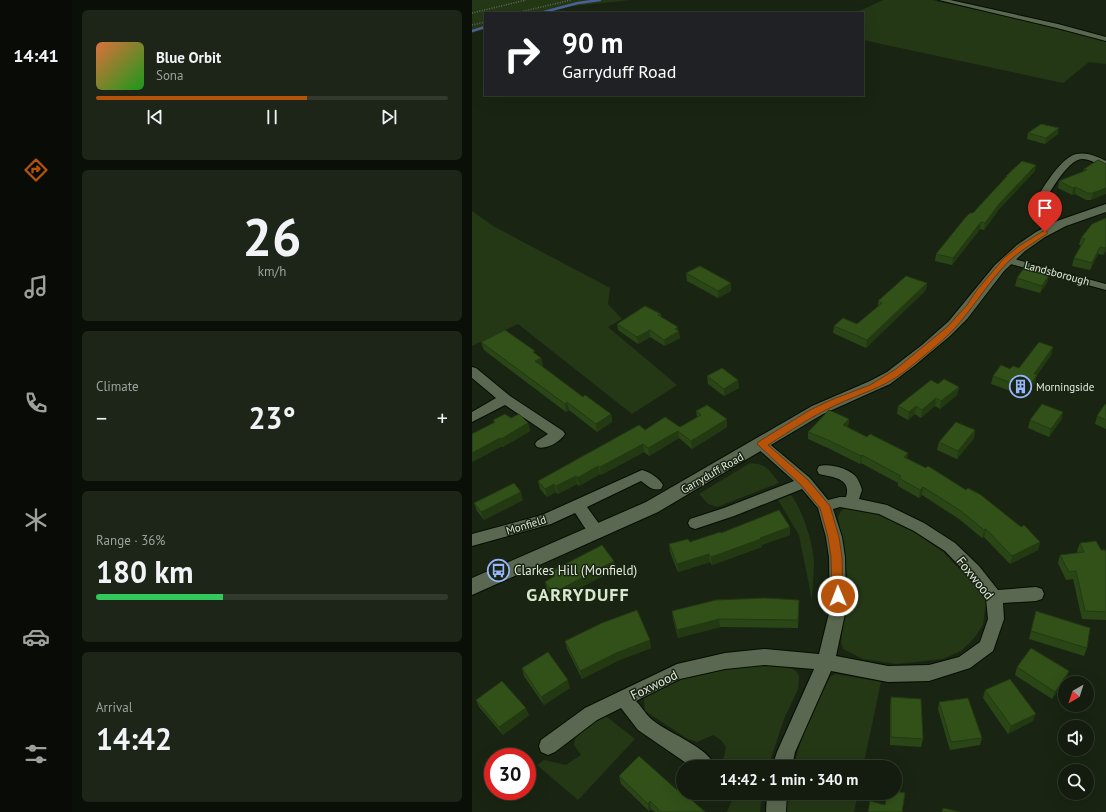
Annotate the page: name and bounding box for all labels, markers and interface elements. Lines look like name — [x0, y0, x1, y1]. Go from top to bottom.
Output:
text: 90 m — [562, 24, 623, 61]
icon: right — [496, 28, 548, 80]
text: 14:41 — [13, 44, 59, 67]
text: Blue Orbit — [156, 48, 221, 67]
text: Garryduff Road — [562, 60, 676, 83]
text: Sona — [156, 67, 183, 84]
icon: previous — [144, 106, 166, 128]
icon: pause — [261, 106, 283, 128]
icon: next — [378, 106, 400, 128]
icon: directions — [22, 156, 50, 184]
pin — [1028, 191, 1062, 232]
icon: arrive — [1034, 197, 1056, 219]
text: 26 — [243, 203, 301, 270]
street label: Landsborough — [1023, 258, 1091, 288]
text: km/h — [258, 263, 286, 280]
icon: music — [22, 273, 50, 301]
building icon: Morningside — [1008, 374, 1034, 400]
text: Climate — [96, 378, 139, 395]
place label: Morningside — [1036, 380, 1095, 394]
icon: phone — [22, 389, 50, 417]
text: 23° — [248, 398, 296, 437]
text: − — [96, 404, 107, 432]
text: + — [437, 404, 448, 432]
street label: Garryduff Road — [678, 449, 746, 497]
icon: climate — [22, 506, 50, 534]
street label: Monfield — [504, 512, 548, 538]
text: Range · 36% — [96, 532, 165, 549]
text: 180 km — [96, 552, 194, 591]
street label: Foxwood — [953, 553, 997, 603]
bus stop icon: Clarkes Hill (Monfield) — [485, 557, 511, 583]
place label: Clarkes Hill (Monfield) — [514, 562, 637, 579]
position arrow — [817, 575, 859, 617]
district label: GARRYDUFF — [526, 583, 630, 606]
icon: car — [22, 623, 50, 651]
street label: Foxwood — [628, 666, 680, 704]
north arrow — [1058, 676, 1094, 712]
map controls — [1058, 676, 1094, 800]
text: Arrival — [96, 699, 132, 716]
text: 14:42 — [96, 719, 172, 758]
button: sound — [1058, 720, 1094, 756]
icon: filters — [22, 740, 50, 768]
speed limit sign: 30 — [484, 748, 536, 800]
button: search — [1058, 764, 1094, 800]
text: 14:42 · 1 min · 340 m — [720, 770, 858, 789]

